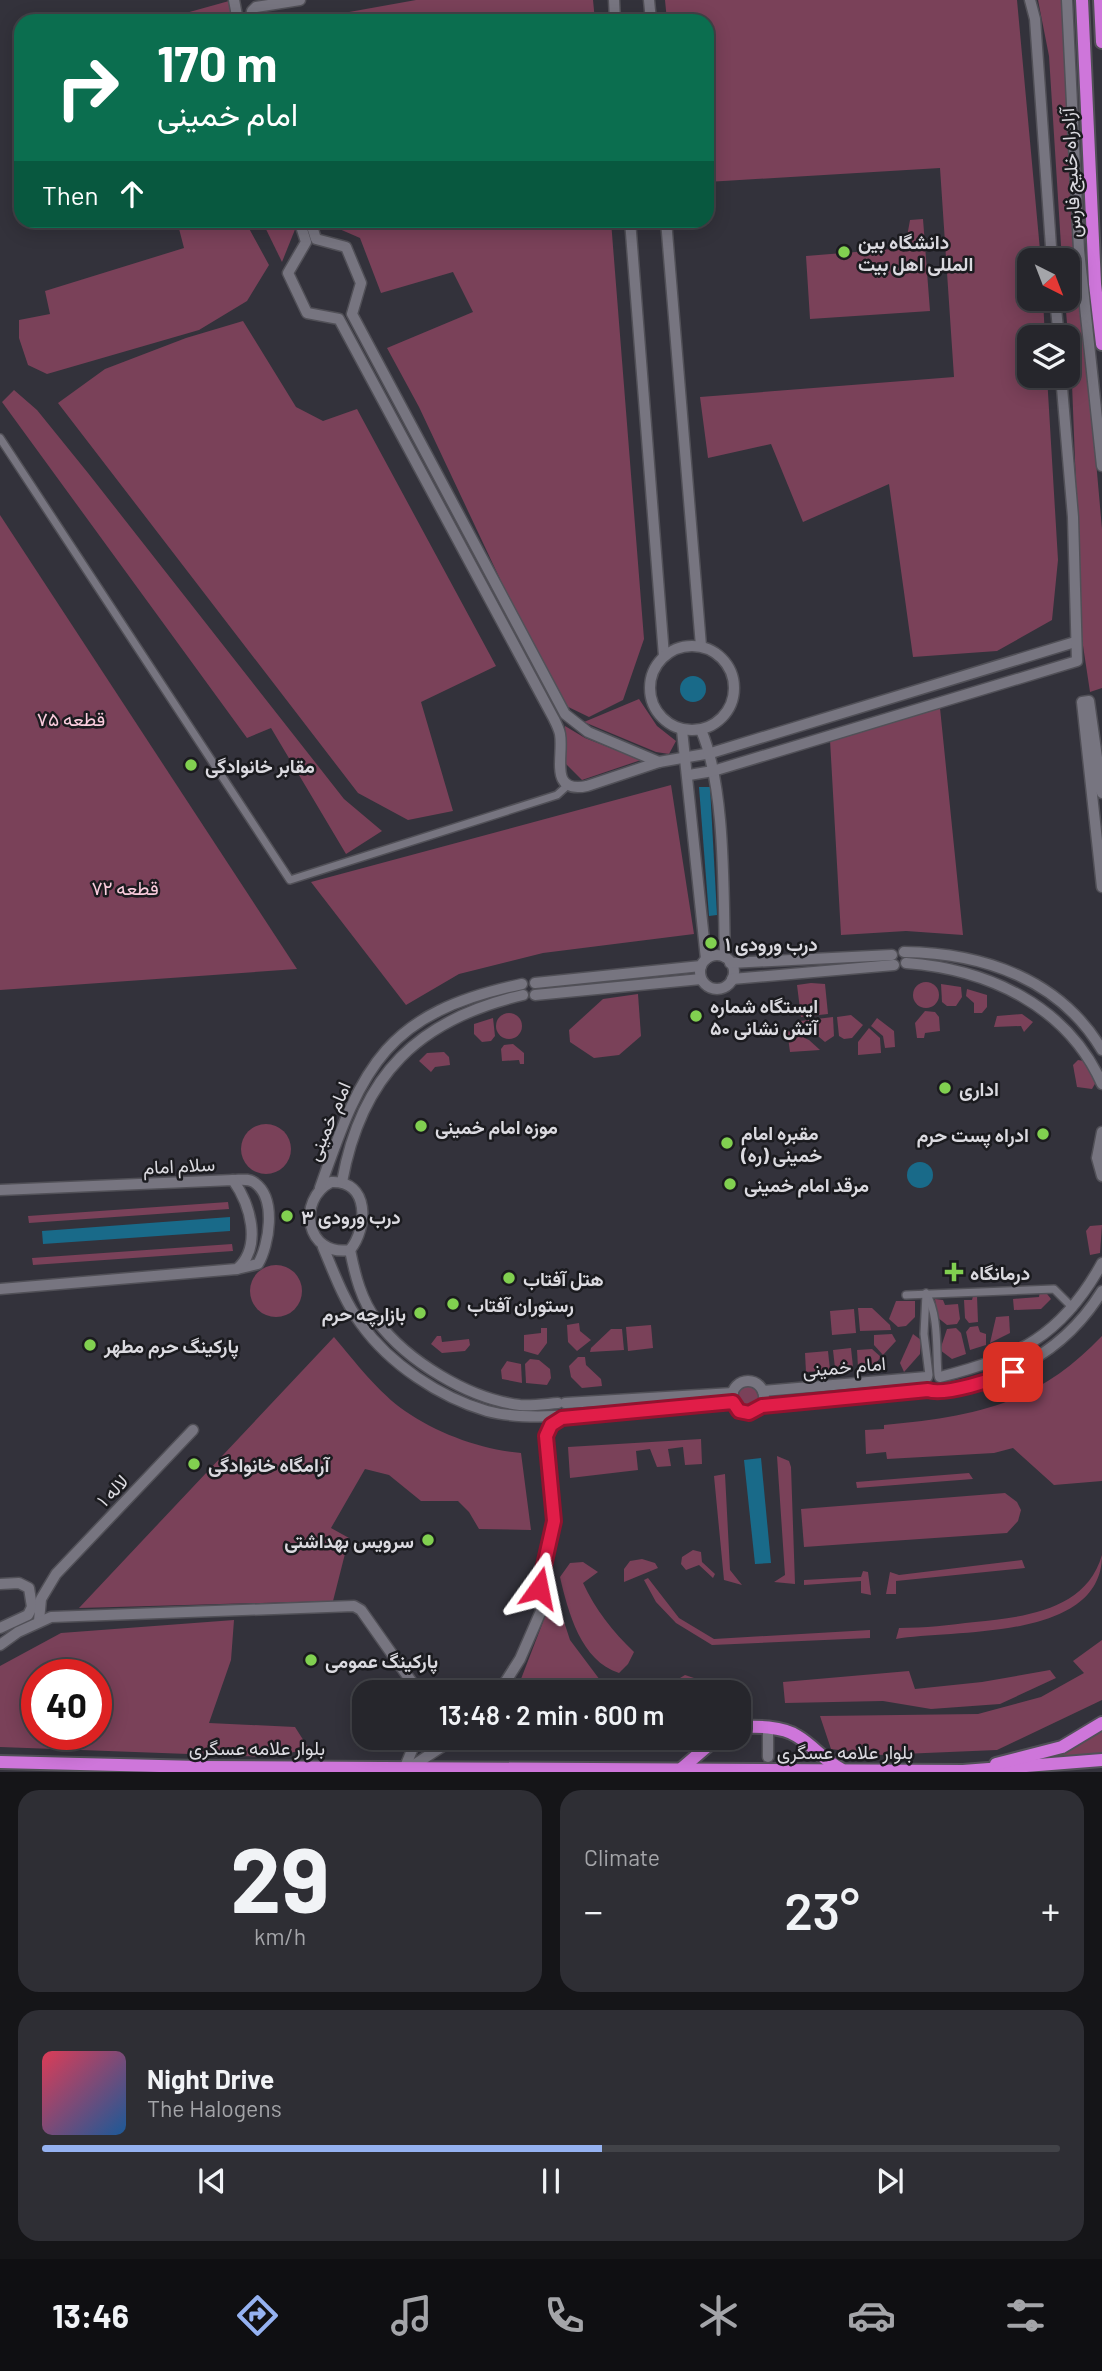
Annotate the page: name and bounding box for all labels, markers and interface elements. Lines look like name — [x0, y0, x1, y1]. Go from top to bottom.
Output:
text: 170 m — [157, 33, 277, 92]
icon: right — [42, 42, 133, 133]
text: امام خمینی — [157, 94, 298, 132]
street label: آزادراه خلیج فارس — [1055, 106, 1088, 239]
icon: ahead — [113, 175, 151, 213]
text: Then — [42, 179, 99, 210]
place label: دانشگاه بین المللی اهل بیت — [858, 230, 974, 276]
marker: دانشگاه بین المللی اهل بیت — [836, 244, 852, 260]
north arrow — [1017, 248, 1080, 312]
map controls — [1017, 248, 1080, 388]
button: layers — [1017, 325, 1080, 388]
park label: قطعه ۷۵ — [37, 707, 105, 730]
place label: مقابر خانوادگی — [205, 754, 315, 779]
marker: مقابر خانوادگی — [183, 757, 199, 773]
park label: قطعه ۷۲ — [91, 876, 159, 899]
place label: درب ورودی ۱ — [725, 932, 818, 957]
marker: درب ورودی ۱ — [703, 935, 719, 951]
place label: ایستگاه شماره ۵۰ آتش نشانی — [710, 994, 819, 1040]
marker: ایستگاه شماره ۵۰ آتش نشانی — [688, 1008, 704, 1024]
place label: اداری — [959, 1077, 999, 1102]
street label: امام خمینی — [301, 1078, 357, 1165]
marker: اداری — [937, 1080, 953, 1096]
place label: موزه امام خمینی — [435, 1115, 558, 1140]
marker: موزه امام خمینی — [413, 1118, 429, 1134]
place label: مقبره امام خمینی (ره) — [740, 1121, 822, 1168]
place label: ادراه پست حرم — [917, 1123, 1029, 1149]
marker: ادراه پست حرم — [1035, 1126, 1051, 1142]
marker: مقبره امام خمینی (ره) — [719, 1135, 735, 1151]
street label: سلام امام — [142, 1152, 216, 1180]
place label: مرقد امام خمینی — [744, 1173, 869, 1198]
marker: مرقد امام خمینی — [722, 1176, 738, 1192]
place label: درب ورودی ۳ — [301, 1205, 401, 1230]
marker: درب ورودی ۳ — [279, 1208, 295, 1224]
place label: درمانگاه — [970, 1261, 1030, 1286]
marker: درمانگاه — [944, 1262, 964, 1282]
place label: هتل آفتاب — [523, 1267, 604, 1291]
marker: هتل آفتاب — [501, 1270, 517, 1286]
place label: رستوران آفتاب — [467, 1293, 574, 1318]
marker: رستوران آفتاب — [445, 1296, 461, 1312]
place label: بازارچه حرم — [322, 1302, 406, 1328]
marker: بازارچه حرم — [412, 1305, 428, 1321]
place label: پارکینگ حرم مطهر — [103, 1334, 239, 1360]
marker: پارکینگ حرم مطهر — [82, 1337, 98, 1353]
pin — [983, 1342, 1043, 1402]
street label: امام خمینی — [801, 1351, 887, 1383]
icon: arrive — [994, 1353, 1032, 1391]
place label: آرامگاه خانوادگی — [208, 1453, 330, 1478]
marker: آرامگاه خانوادگی — [186, 1456, 202, 1472]
street label: لاله ۱ — [91, 1469, 133, 1511]
place label: سرویس بهداشتی — [284, 1529, 414, 1554]
marker: سرویس بهداشتی — [420, 1532, 436, 1548]
position arrow — [502, 1551, 576, 1625]
place label: پارکینگ عمومی — [325, 1649, 438, 1675]
marker: پارکینگ عمومی — [303, 1652, 319, 1668]
speed limit sign: 40 — [21, 1659, 112, 1750]
text: 13:48 · 2 min · 600 m — [439, 1699, 664, 1730]
street label: بلوار علامه عسگری — [189, 1736, 325, 1760]
street label: بلوار علامه عسگری — [777, 1740, 913, 1764]
text: 29 — [230, 1822, 330, 1931]
text: Climate — [584, 1843, 660, 1871]
text: 23° — [784, 1878, 860, 1940]
text: − — [584, 1887, 603, 1933]
text: + — [1041, 1887, 1060, 1933]
text: km/h — [254, 1922, 306, 1950]
text: Night Drive — [147, 2063, 274, 2094]
text: The Halogens — [147, 2094, 282, 2122]
icon: previous — [193, 2162, 231, 2200]
icon: pause — [532, 2162, 570, 2200]
icon: next — [871, 2162, 909, 2200]
icon: directions — [233, 2291, 282, 2340]
icon: music — [387, 2291, 436, 2340]
icon: phone — [540, 2291, 589, 2340]
icon: climate — [694, 2291, 743, 2340]
icon: car — [847, 2291, 896, 2340]
icon: filters — [1001, 2291, 1050, 2340]
text: 13:46 — [52, 2296, 129, 2334]

